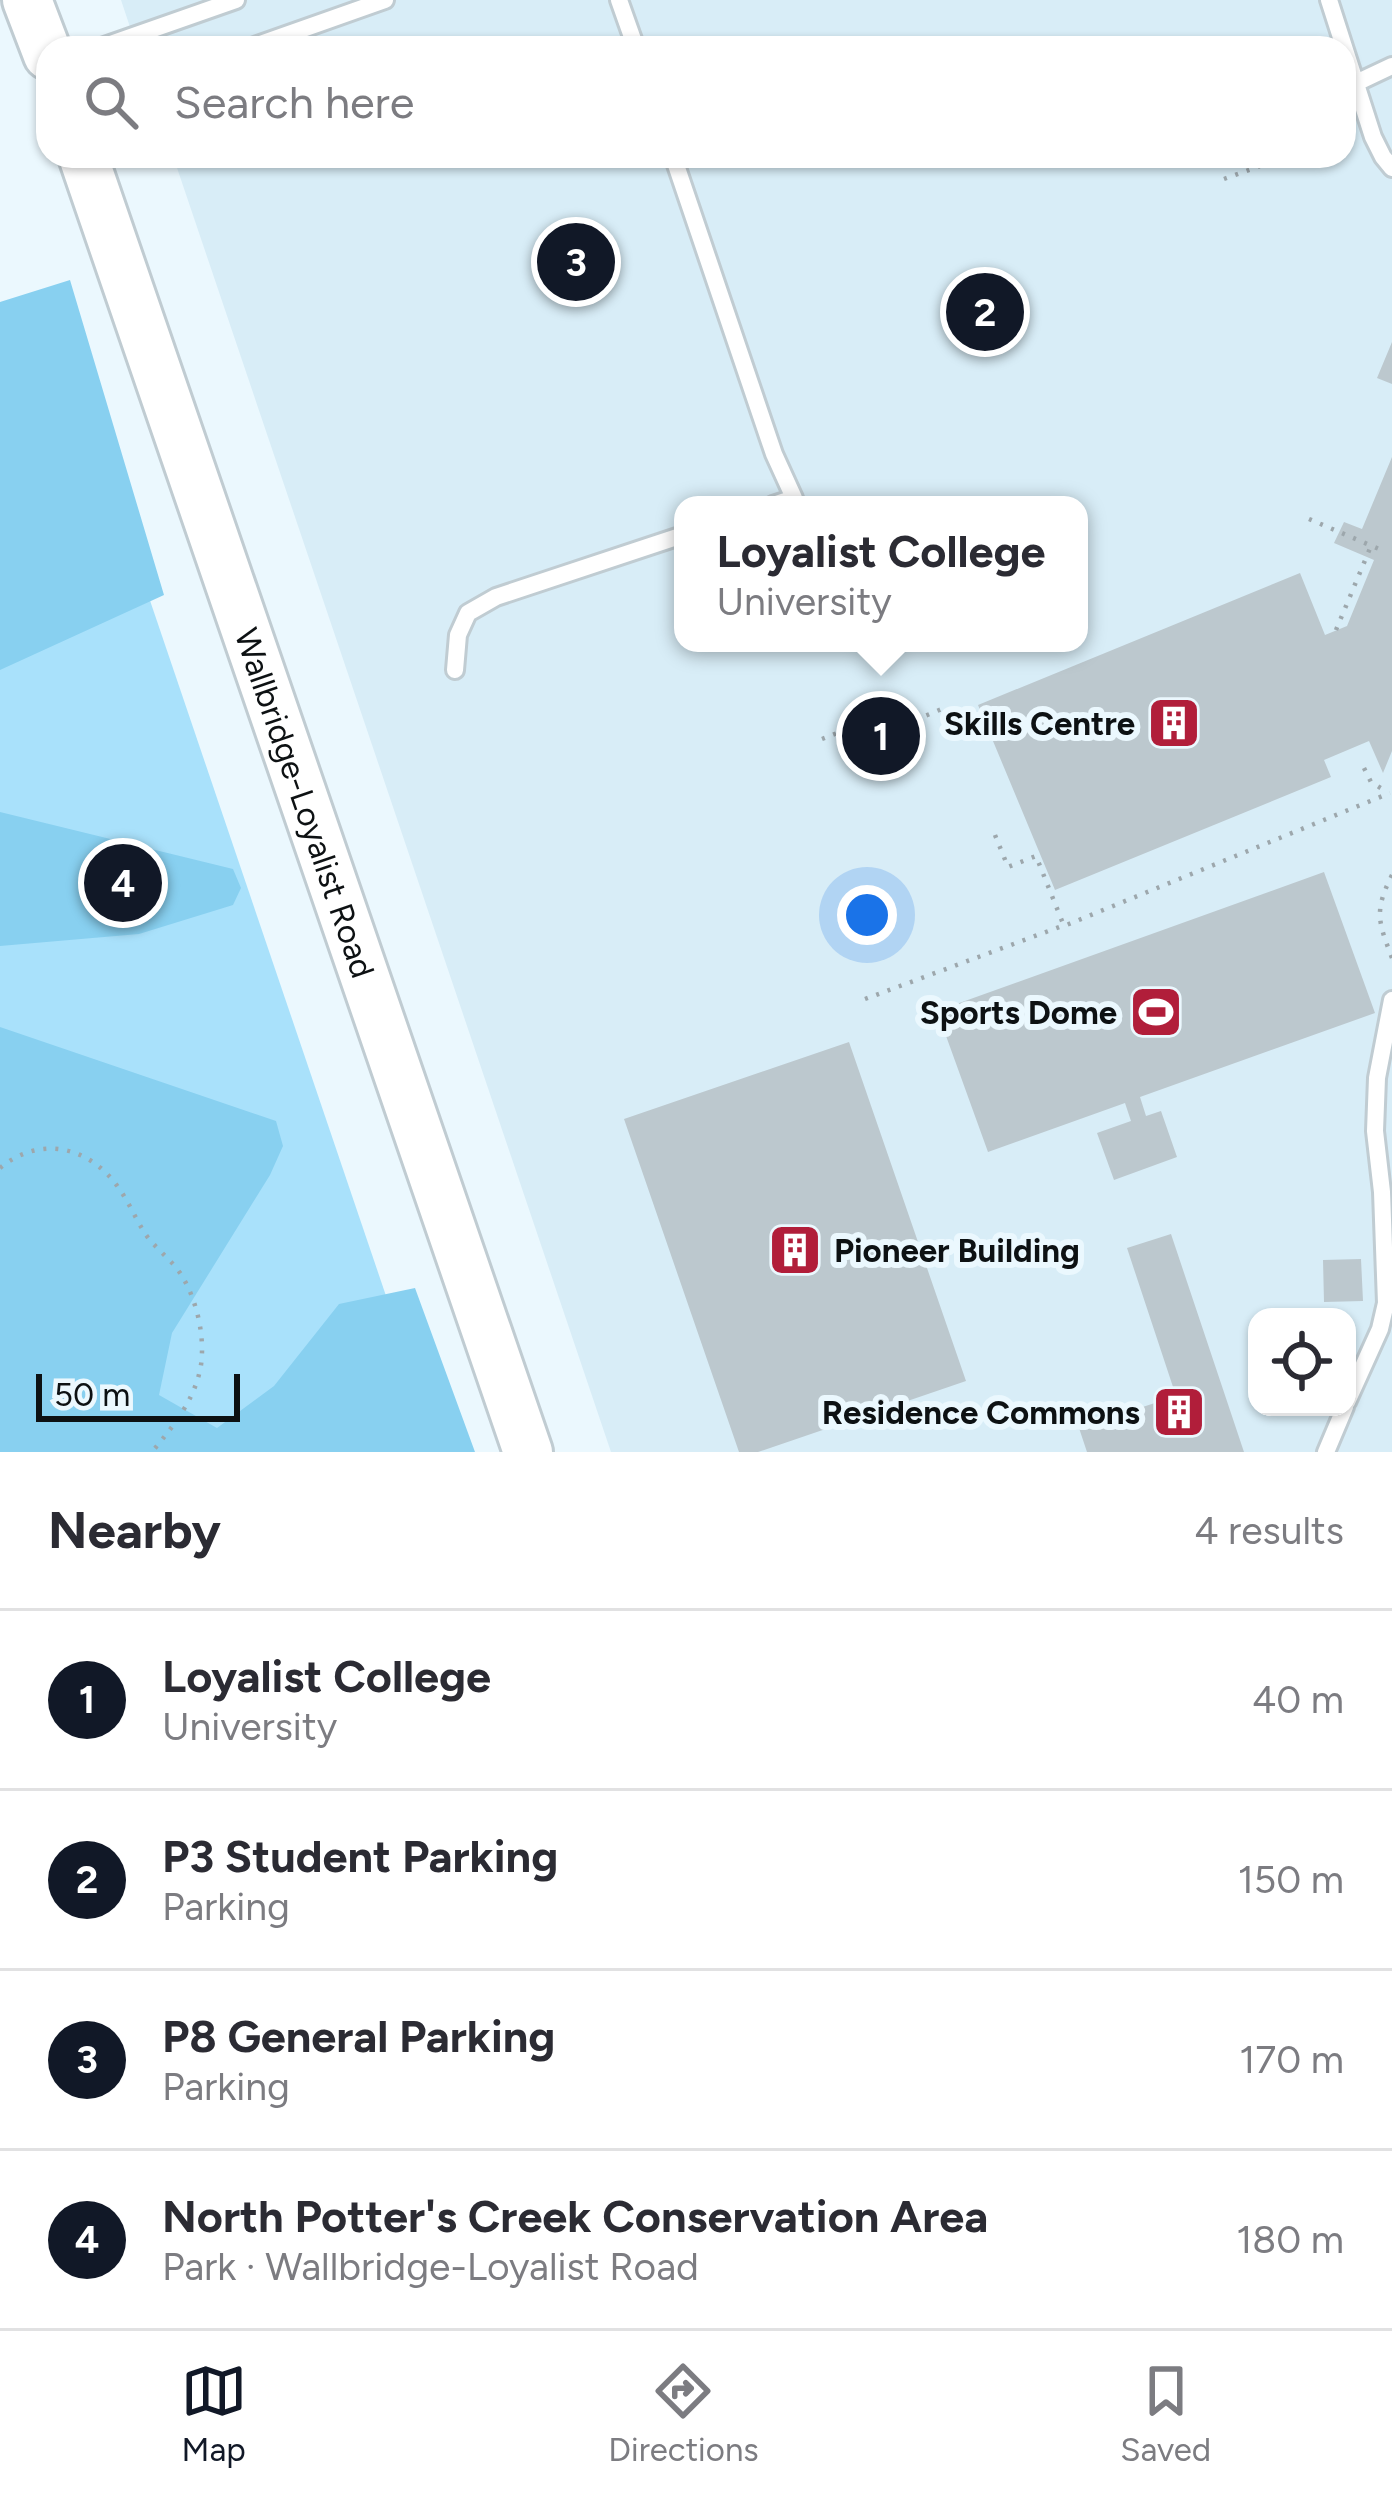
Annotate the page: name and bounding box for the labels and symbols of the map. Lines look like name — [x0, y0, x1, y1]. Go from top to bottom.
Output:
pin: 3 — [537, 217, 615, 307]
pin: 2 — [946, 267, 1024, 357]
street label: Wallbridge-Loyalist Road — [227, 623, 383, 983]
pin: 1 — [842, 691, 920, 781]
building icon: Skills Centre — [1146, 695, 1202, 751]
place label: Skills Centre — [944, 704, 1135, 743]
pin: 4 — [84, 838, 162, 928]
your location — [837, 885, 897, 945]
sports icon: Sports Dome — [1128, 984, 1184, 1040]
place label: Sports Dome — [920, 993, 1117, 1032]
building icon: Pioneer Building — [767, 1222, 823, 1278]
place label: Pioneer Building — [834, 1231, 1080, 1270]
scale bar — [36, 1368, 240, 1421]
building icon: Residence Commons — [1151, 1384, 1207, 1440]
place label: Residence Commons — [822, 1393, 1140, 1432]

